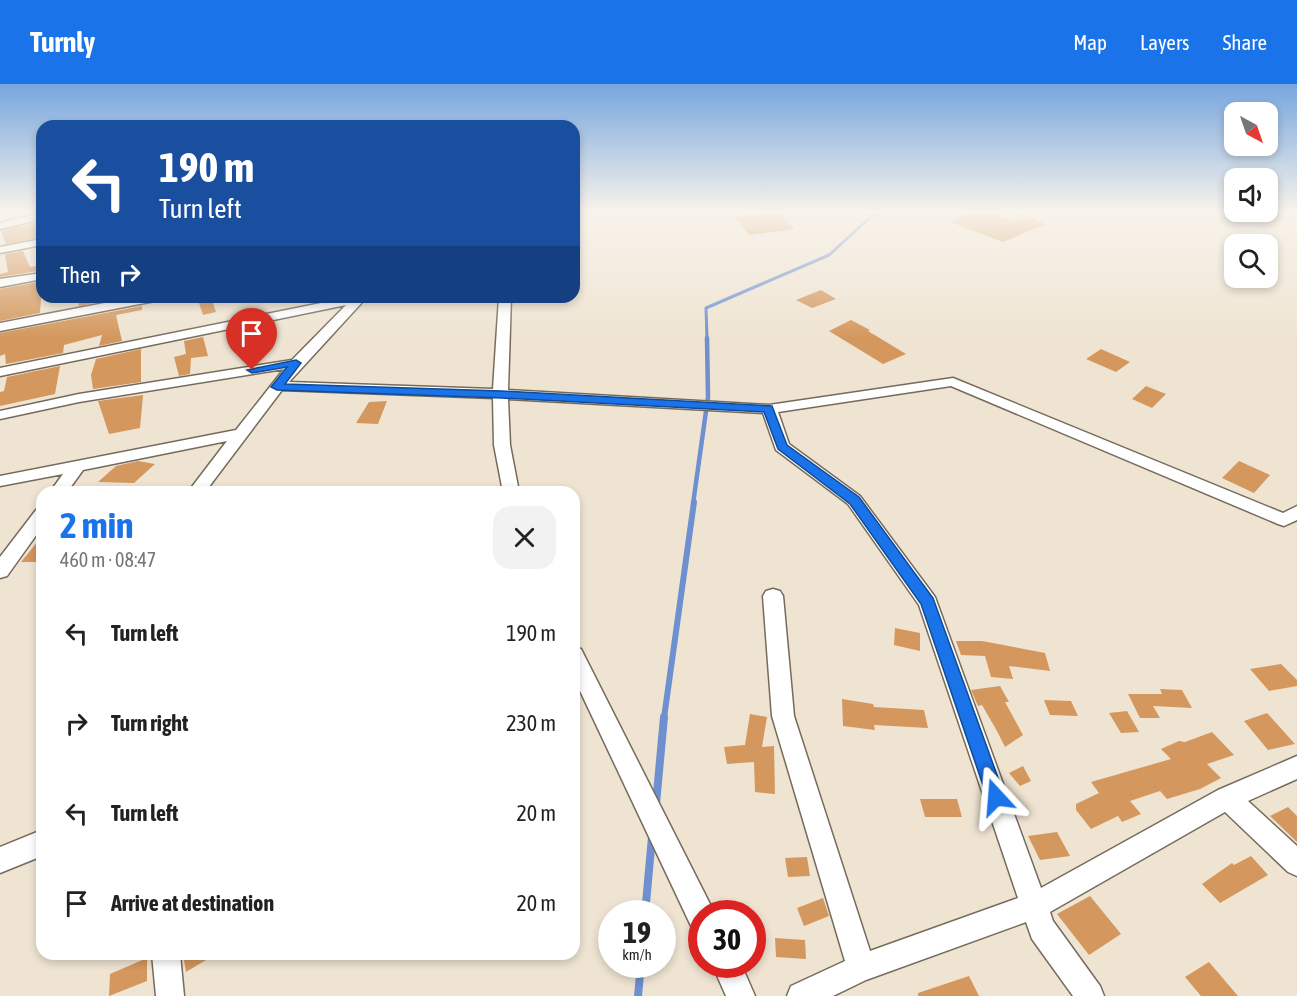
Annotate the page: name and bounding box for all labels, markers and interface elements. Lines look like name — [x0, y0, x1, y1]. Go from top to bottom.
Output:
text: Turnly — [30, 26, 95, 58]
text: Map — [1073, 30, 1107, 54]
text: Layers — [1140, 30, 1190, 54]
text: Share — [1223, 30, 1267, 54]
north arrow — [1224, 102, 1278, 156]
map controls — [1224, 102, 1278, 288]
text: 190 m — [159, 143, 254, 191]
icon: left — [60, 144, 138, 222]
button: sound — [1224, 168, 1278, 222]
text: Turn left — [159, 193, 242, 224]
button: search — [1224, 234, 1278, 288]
icon: right — [113, 258, 146, 291]
text: Then — [60, 262, 101, 288]
pin — [226, 308, 277, 370]
icon: arrive — [235, 317, 268, 350]
text: 2 min — [60, 504, 134, 546]
button: close — [493, 506, 556, 569]
text: 460 m · 08:47 — [60, 548, 156, 571]
icon: left — [60, 617, 93, 650]
text: Turn left — [111, 620, 178, 646]
text: 190 m — [506, 620, 556, 646]
icon: right — [60, 707, 93, 740]
text: Turn right — [111, 710, 188, 736]
text: 230 m — [506, 710, 556, 736]
position arrow — [964, 765, 1028, 829]
icon: left — [60, 797, 93, 830]
text: Turn left — [111, 800, 178, 826]
text: 20 m — [516, 800, 556, 826]
icon: arrive — [60, 887, 93, 920]
text: Arrive at destination — [111, 890, 274, 916]
text: 20 m — [516, 890, 556, 916]
speed limit sign: 30 — [688, 900, 766, 978]
text: 19 — [623, 915, 651, 949]
text: km/h — [622, 946, 652, 963]

